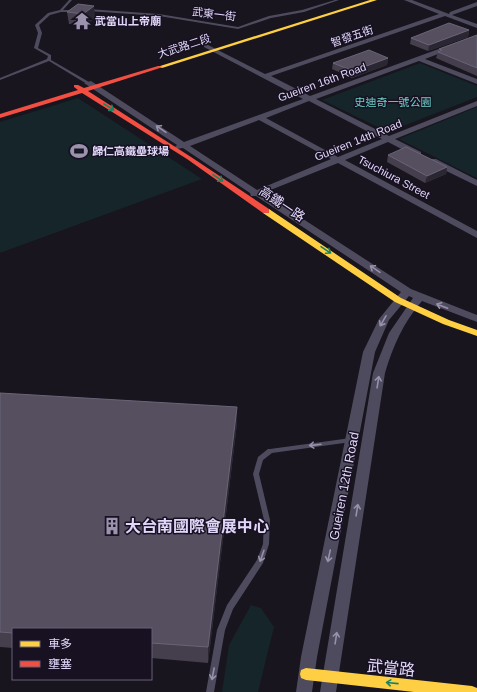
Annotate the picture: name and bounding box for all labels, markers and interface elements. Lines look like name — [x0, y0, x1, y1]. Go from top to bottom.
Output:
street label: 武東一街 — [191, 5, 237, 23]
temple icon: 武當山上帝廟 — [72, 11, 92, 31]
place label: 武當山上帝廟 — [95, 15, 161, 27]
street label: 智發五街 — [329, 23, 375, 49]
street label: 大武路二段 — [156, 32, 212, 60]
street label: Gueiren 16th Road — [276, 60, 368, 104]
park label: 史迪奇一號公園 — [355, 96, 432, 108]
one-way arrow — [103, 103, 114, 111]
street label: Gueiren 14th Road — [313, 117, 403, 163]
one-way arrow — [155, 125, 166, 133]
sports icon: 歸仁高鐵壘球場 — [69, 141, 89, 161]
place label: 歸仁高鐵壘球場 — [92, 145, 169, 157]
street label: Tsuchiura Street — [356, 153, 432, 201]
one-way arrow — [213, 174, 224, 182]
street label: 高鐵一路 — [256, 183, 308, 225]
one-way arrow — [320, 246, 331, 254]
one-way arrow — [370, 265, 381, 273]
one-way arrow — [436, 301, 448, 309]
one-way arrow — [379, 315, 387, 327]
one-way arrow — [374, 376, 382, 389]
street label: Gueiren 12th Road — [326, 431, 362, 541]
one-way arrow — [308, 441, 321, 448]
one-way arrow — [353, 504, 361, 517]
building icon: 大台南國際會展中心 — [102, 516, 122, 536]
place label: 大台南國際會展中心 — [125, 518, 269, 535]
one-way arrow — [325, 549, 333, 562]
one-way arrow — [257, 550, 265, 562]
legend — [12, 628, 152, 680]
one-way arrow — [332, 632, 340, 645]
text: 車多 — [48, 637, 72, 651]
text: 壅塞 — [48, 657, 72, 671]
street label: 武當路 — [366, 657, 416, 679]
one-way arrow — [209, 668, 217, 681]
one-way arrow — [386, 680, 399, 687]

